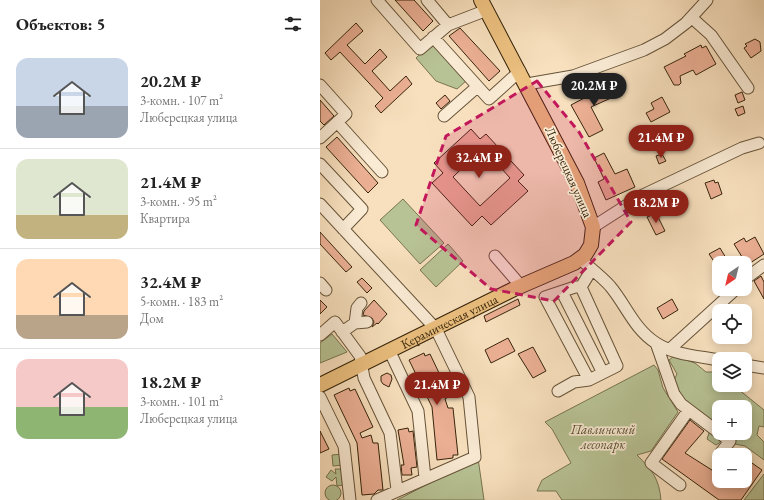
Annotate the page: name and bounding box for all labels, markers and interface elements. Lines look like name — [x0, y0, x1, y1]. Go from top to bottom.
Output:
text: Объектов: 5 — [16, 13, 106, 35]
icon: filters — [282, 13, 304, 35]
text: 20.2M ₽ — [140, 70, 201, 92]
pin: 20.2M ₽ — [557, 73, 631, 107]
icon: home — [48, 74, 96, 122]
text: 20.2M ₽ — [571, 77, 617, 94]
text: 3-комн. · 107 m² — [140, 92, 223, 109]
text: Люберецкая улица — [140, 109, 238, 126]
street label: Люберецкая улица — [541, 124, 597, 221]
pin: 21.4M ₽ — [624, 125, 698, 159]
text: 21.4M ₽ — [638, 129, 684, 146]
pin: 32.4M ₽ — [442, 145, 516, 179]
text: 32.4M ₽ — [456, 149, 502, 166]
text: 21.4M ₽ — [140, 171, 201, 193]
icon: home — [48, 175, 96, 223]
pin: 18.2M ₽ — [619, 190, 693, 224]
text: 3-комн. · 95 m² — [140, 193, 217, 210]
text: 18.2M ₽ — [633, 194, 679, 211]
text: Квартира — [140, 210, 190, 227]
north arrow — [712, 256, 752, 296]
map controls — [712, 256, 752, 488]
text: 32.4M ₽ — [140, 271, 201, 293]
icon: home — [48, 275, 96, 323]
street label: Керамическая улица — [398, 290, 501, 352]
text: 5-комн. · 183 m² — [140, 293, 223, 310]
button: locate — [712, 304, 752, 344]
text: Дом — [140, 310, 164, 327]
button: layers — [712, 352, 752, 392]
text: 18.2M ₽ — [140, 371, 201, 393]
pin: 21.4M ₽ — [400, 372, 474, 406]
icon: home — [48, 375, 96, 423]
text: 21.4M ₽ — [414, 376, 460, 393]
text: 3-комн. · 101 m² — [140, 393, 223, 410]
button: + — [712, 400, 752, 440]
text: Люберецкая улица — [140, 410, 238, 427]
park label: Павлинский лесопарк — [570, 421, 636, 453]
button: − — [712, 448, 752, 488]

